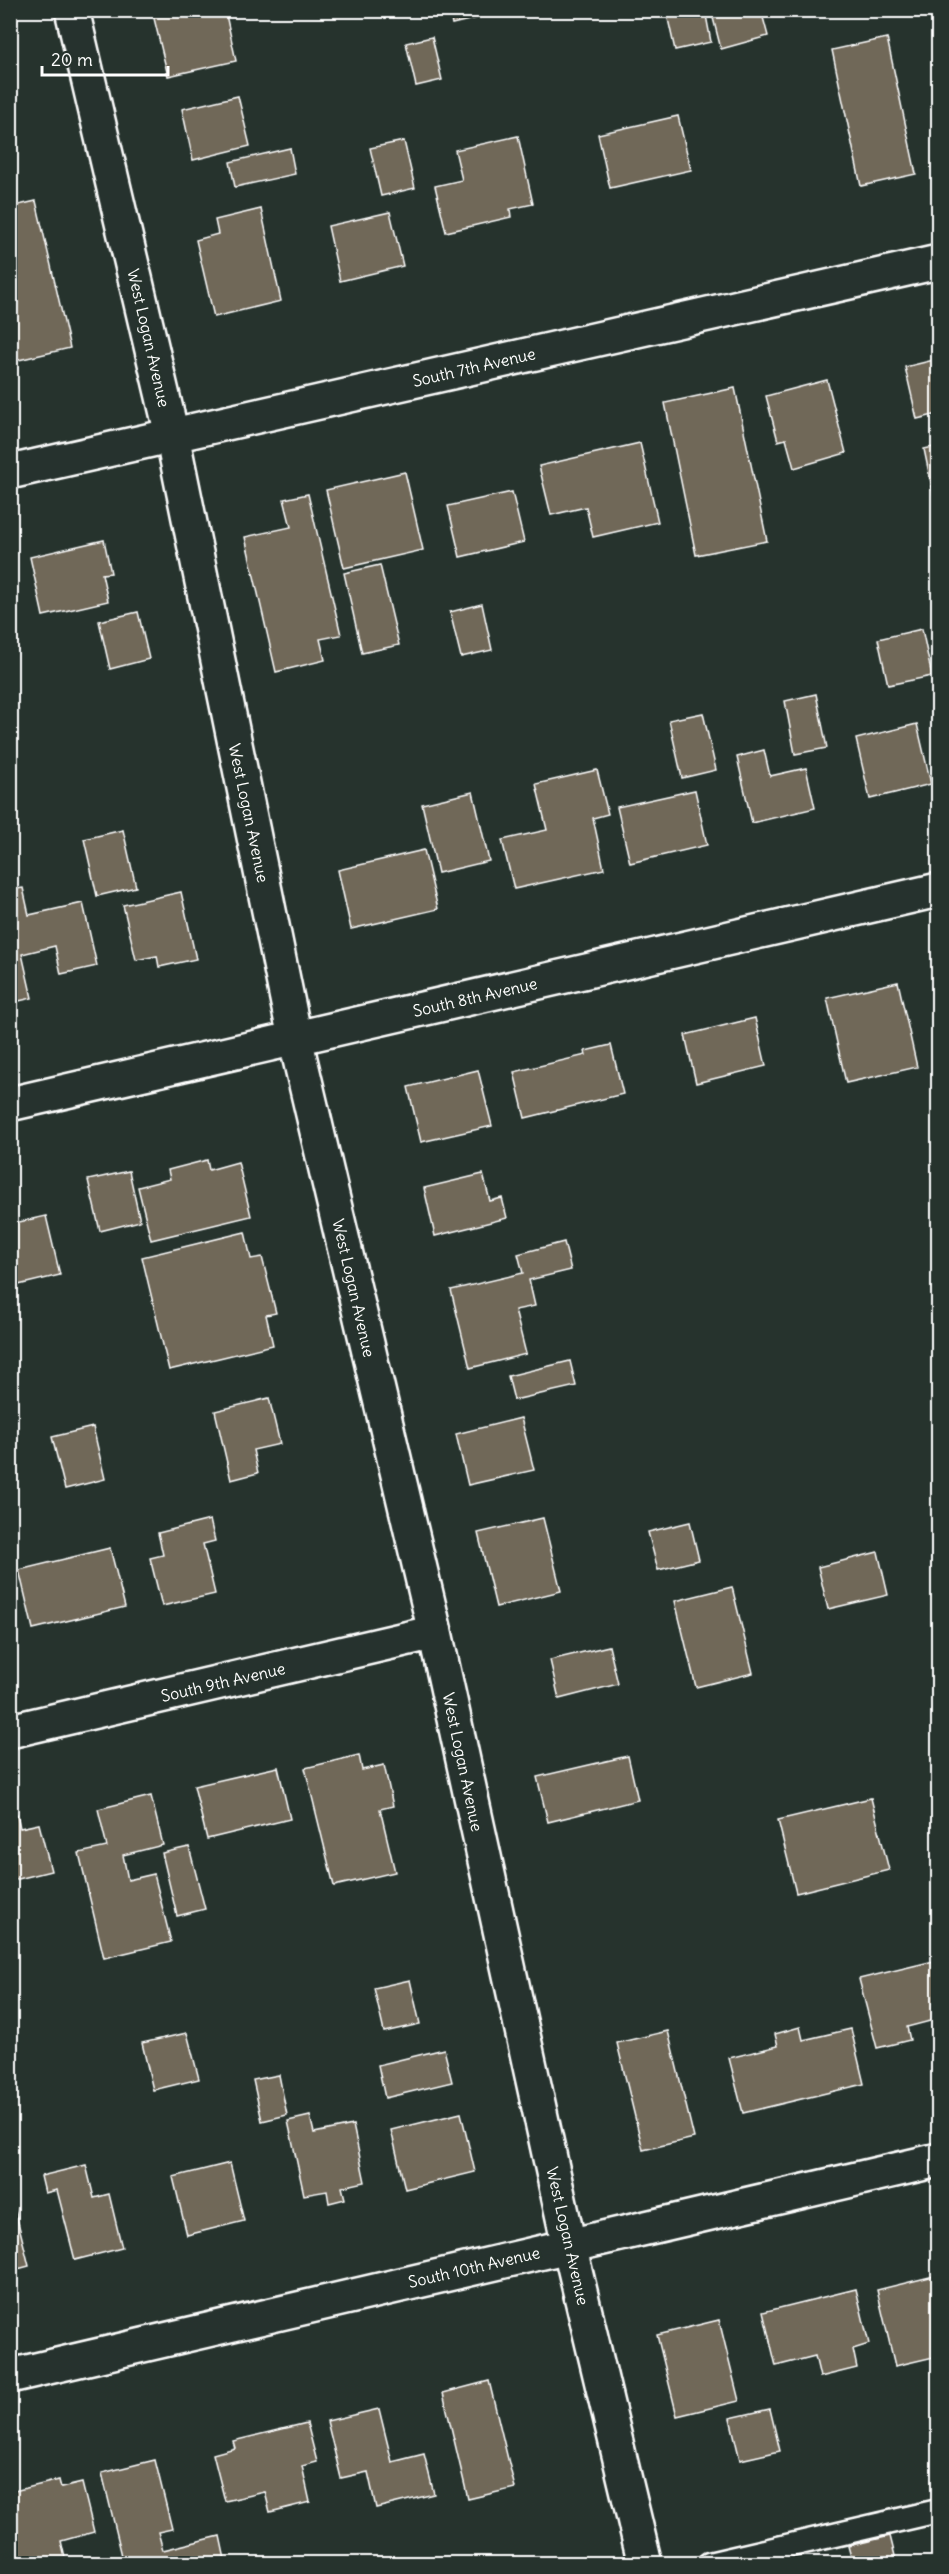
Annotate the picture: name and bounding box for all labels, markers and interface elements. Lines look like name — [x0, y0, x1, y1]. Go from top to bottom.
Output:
scale bar — [42, 39, 168, 77]
text: 20 m — [51, 48, 93, 71]
street label: West Logan Avenue — [123, 267, 175, 409]
street label: South 7th Avenue — [411, 343, 537, 391]
street label: West Logan Avenue — [225, 742, 273, 884]
street label: South 8th Avenue — [411, 973, 539, 1021]
street label: West Logan Avenue — [328, 1217, 380, 1359]
street label: South 9th Avenue — [159, 1658, 287, 1706]
street label: West Logan Avenue — [439, 1691, 487, 1833]
street label: West Logan Avenue — [542, 2165, 594, 2307]
street label: South 10th Avenue — [406, 2242, 542, 2292]

